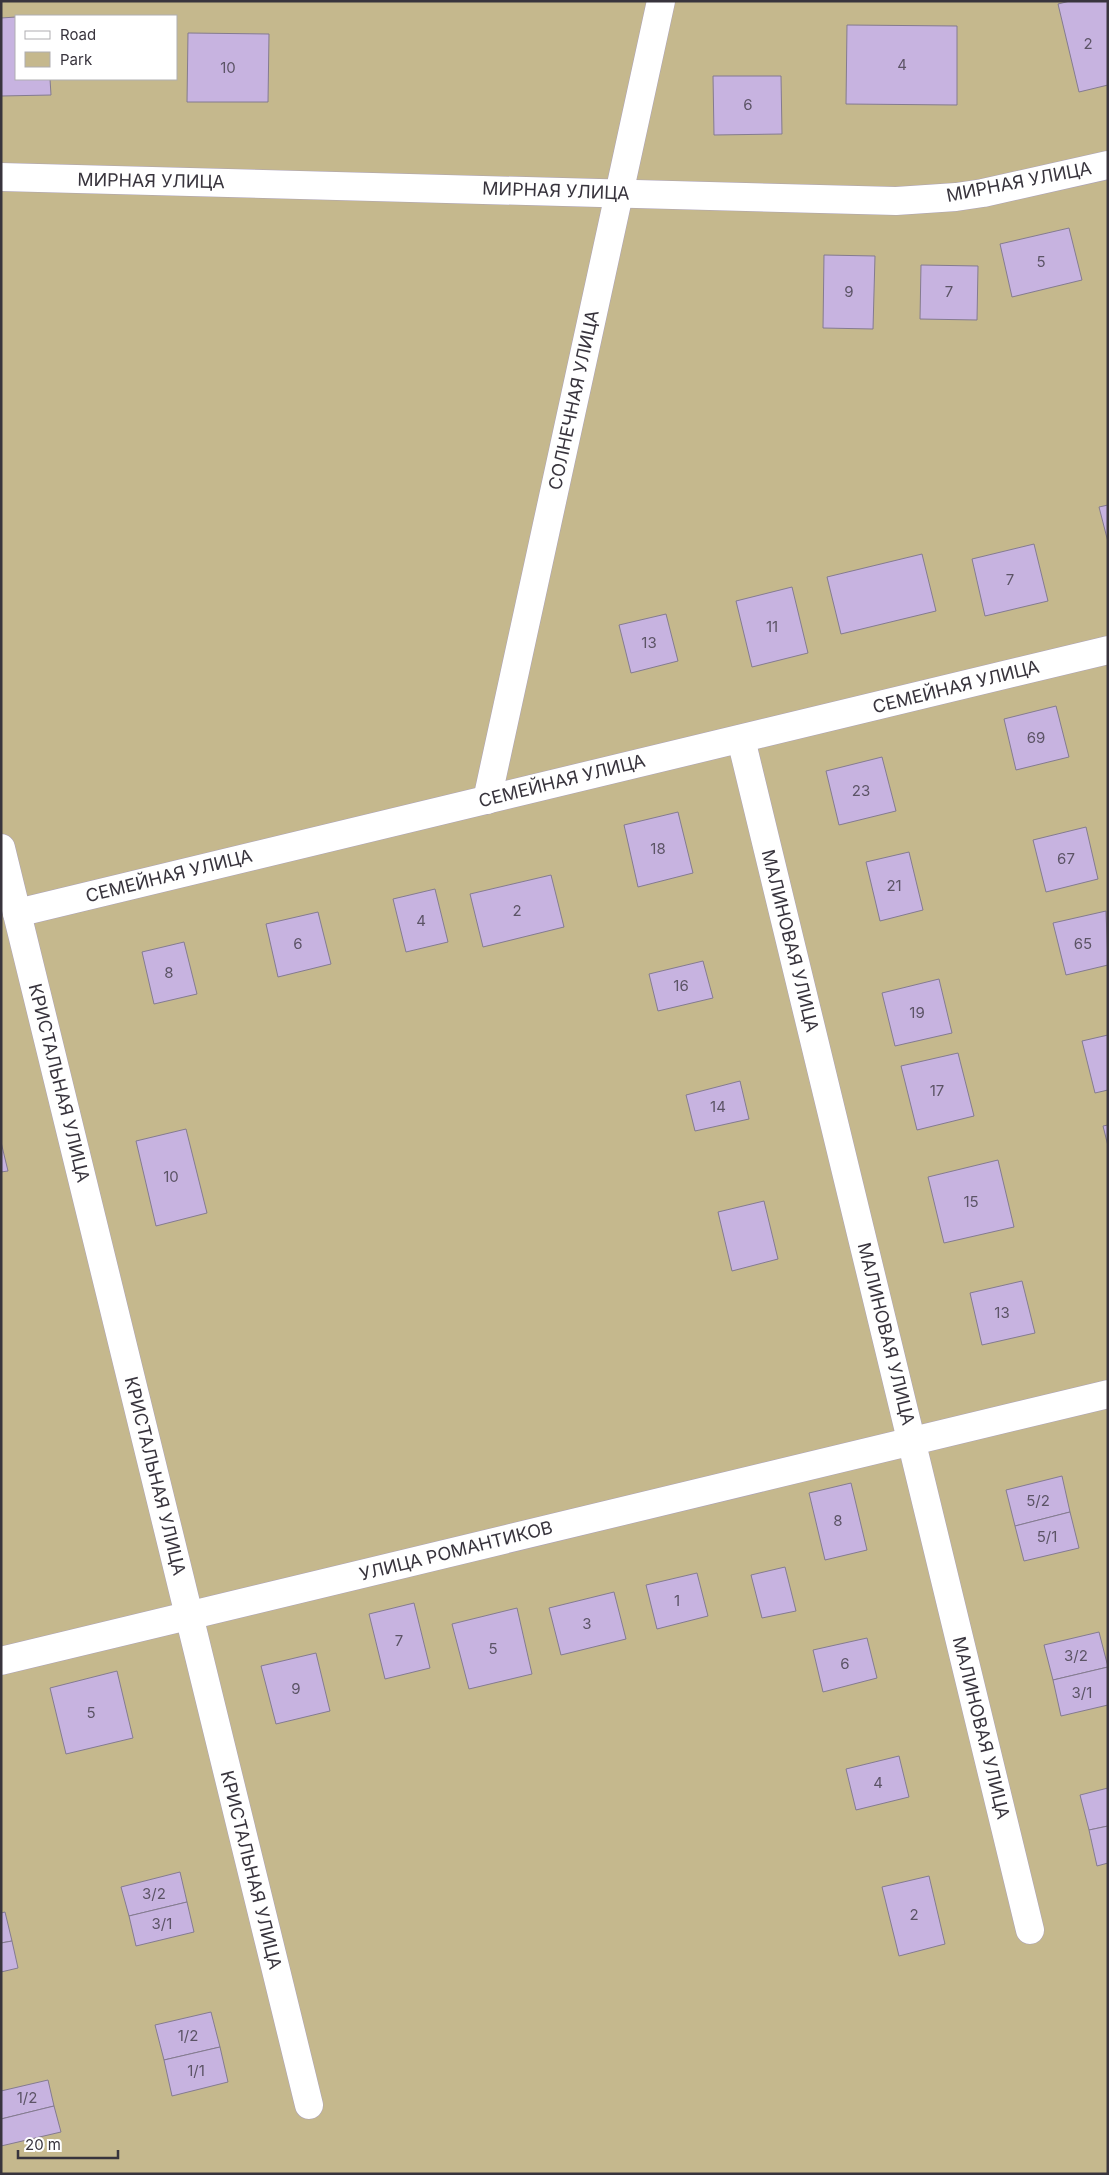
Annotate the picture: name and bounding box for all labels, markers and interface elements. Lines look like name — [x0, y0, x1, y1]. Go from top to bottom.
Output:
legend — [15, 15, 178, 80]
text: Road — [60, 25, 96, 44]
house number: 2 — [1083, 34, 1093, 53]
text: Park — [60, 50, 93, 69]
house number: 4 — [897, 55, 907, 74]
house number: 10 — [220, 58, 236, 77]
house number: 6 — [743, 95, 753, 114]
street label: МИРНАЯ УЛИЦА — [945, 157, 1093, 206]
street label: МИРНАЯ УЛИЦА — [77, 169, 225, 192]
street label: МИРНАЯ УЛИЦА — [482, 177, 630, 204]
house number: 5 — [1036, 252, 1046, 271]
house number: 9 — [844, 282, 854, 301]
house number: 7 — [945, 282, 953, 301]
street label: СОЛНЕЧНАЯ УЛИЦА — [544, 308, 603, 492]
house number: 7 — [1006, 570, 1014, 589]
house number: 11 — [766, 617, 778, 636]
house number: 13 — [641, 633, 657, 652]
street label: СЕМЕЙНАЯ УЛИЦА — [870, 655, 1041, 717]
house number: 69 — [1027, 728, 1045, 747]
street label: СЕМЕЙНАЯ УЛИЦА — [476, 749, 647, 811]
house number: 23 — [852, 781, 870, 800]
house number: 18 — [650, 839, 666, 858]
street label: СЕМЕЙНАЯ УЛИЦА — [83, 844, 254, 906]
street label: МАЛИНОВАЯ УЛИЦА — [758, 847, 823, 1034]
house number: 67 — [1057, 849, 1075, 868]
house number: 21 — [886, 876, 902, 895]
house number: 2 — [512, 901, 522, 920]
house number: 4 — [416, 911, 426, 930]
house number: 6 — [293, 934, 303, 953]
house number: 65 — [1074, 934, 1092, 953]
house number: 8 — [164, 963, 174, 982]
house number: 16 — [673, 976, 689, 995]
street label: КРИСТАЛЬНАЯ УЛИЦА — [25, 981, 94, 1184]
house number: 19 — [909, 1003, 925, 1022]
house number: 17 — [930, 1081, 944, 1100]
house number: 14 — [710, 1097, 726, 1116]
house number: 10 — [163, 1167, 179, 1186]
house number: 15 — [963, 1192, 979, 1211]
street label: МАЛИНОВАЯ УЛИЦА — [854, 1240, 919, 1427]
house number: 13 — [994, 1303, 1010, 1322]
street label: КРИСТАЛЬНАЯ УЛИЦА — [121, 1374, 190, 1577]
house number: 5/2 — [1026, 1491, 1050, 1510]
house number: 8 — [833, 1511, 843, 1530]
street label: УЛИЦА РОМАНТИКОВ — [357, 1516, 555, 1585]
house number: 5/1 — [1037, 1527, 1057, 1546]
house number: 1 — [674, 1591, 680, 1610]
house number: 3 — [582, 1614, 592, 1633]
house number: 7 — [395, 1631, 403, 1650]
street label: МАЛИНОВАЯ УЛИЦА — [949, 1634, 1014, 1821]
house number: 5 — [488, 1639, 498, 1658]
house number: 3/2 — [1064, 1646, 1088, 1665]
house number: 6 — [840, 1654, 850, 1673]
house number: 9 — [291, 1679, 301, 1698]
house number: 3/1 — [1072, 1683, 1092, 1702]
house number: 5 — [86, 1703, 96, 1722]
street label: КРИСТАЛЬНАЯ УЛИЦА — [217, 1768, 286, 1971]
house number: 4 — [873, 1773, 883, 1792]
house number: 3/2 — [142, 1884, 166, 1903]
house number: 2 — [909, 1905, 919, 1924]
house number: 3/1 — [152, 1914, 172, 1933]
house number: 1/2 — [178, 2026, 198, 2045]
house number: 1/1 — [187, 2061, 205, 2080]
house number: 1/2 — [17, 2088, 37, 2107]
scale bar — [18, 2128, 118, 2160]
text: 20 m — [25, 2135, 61, 2154]

